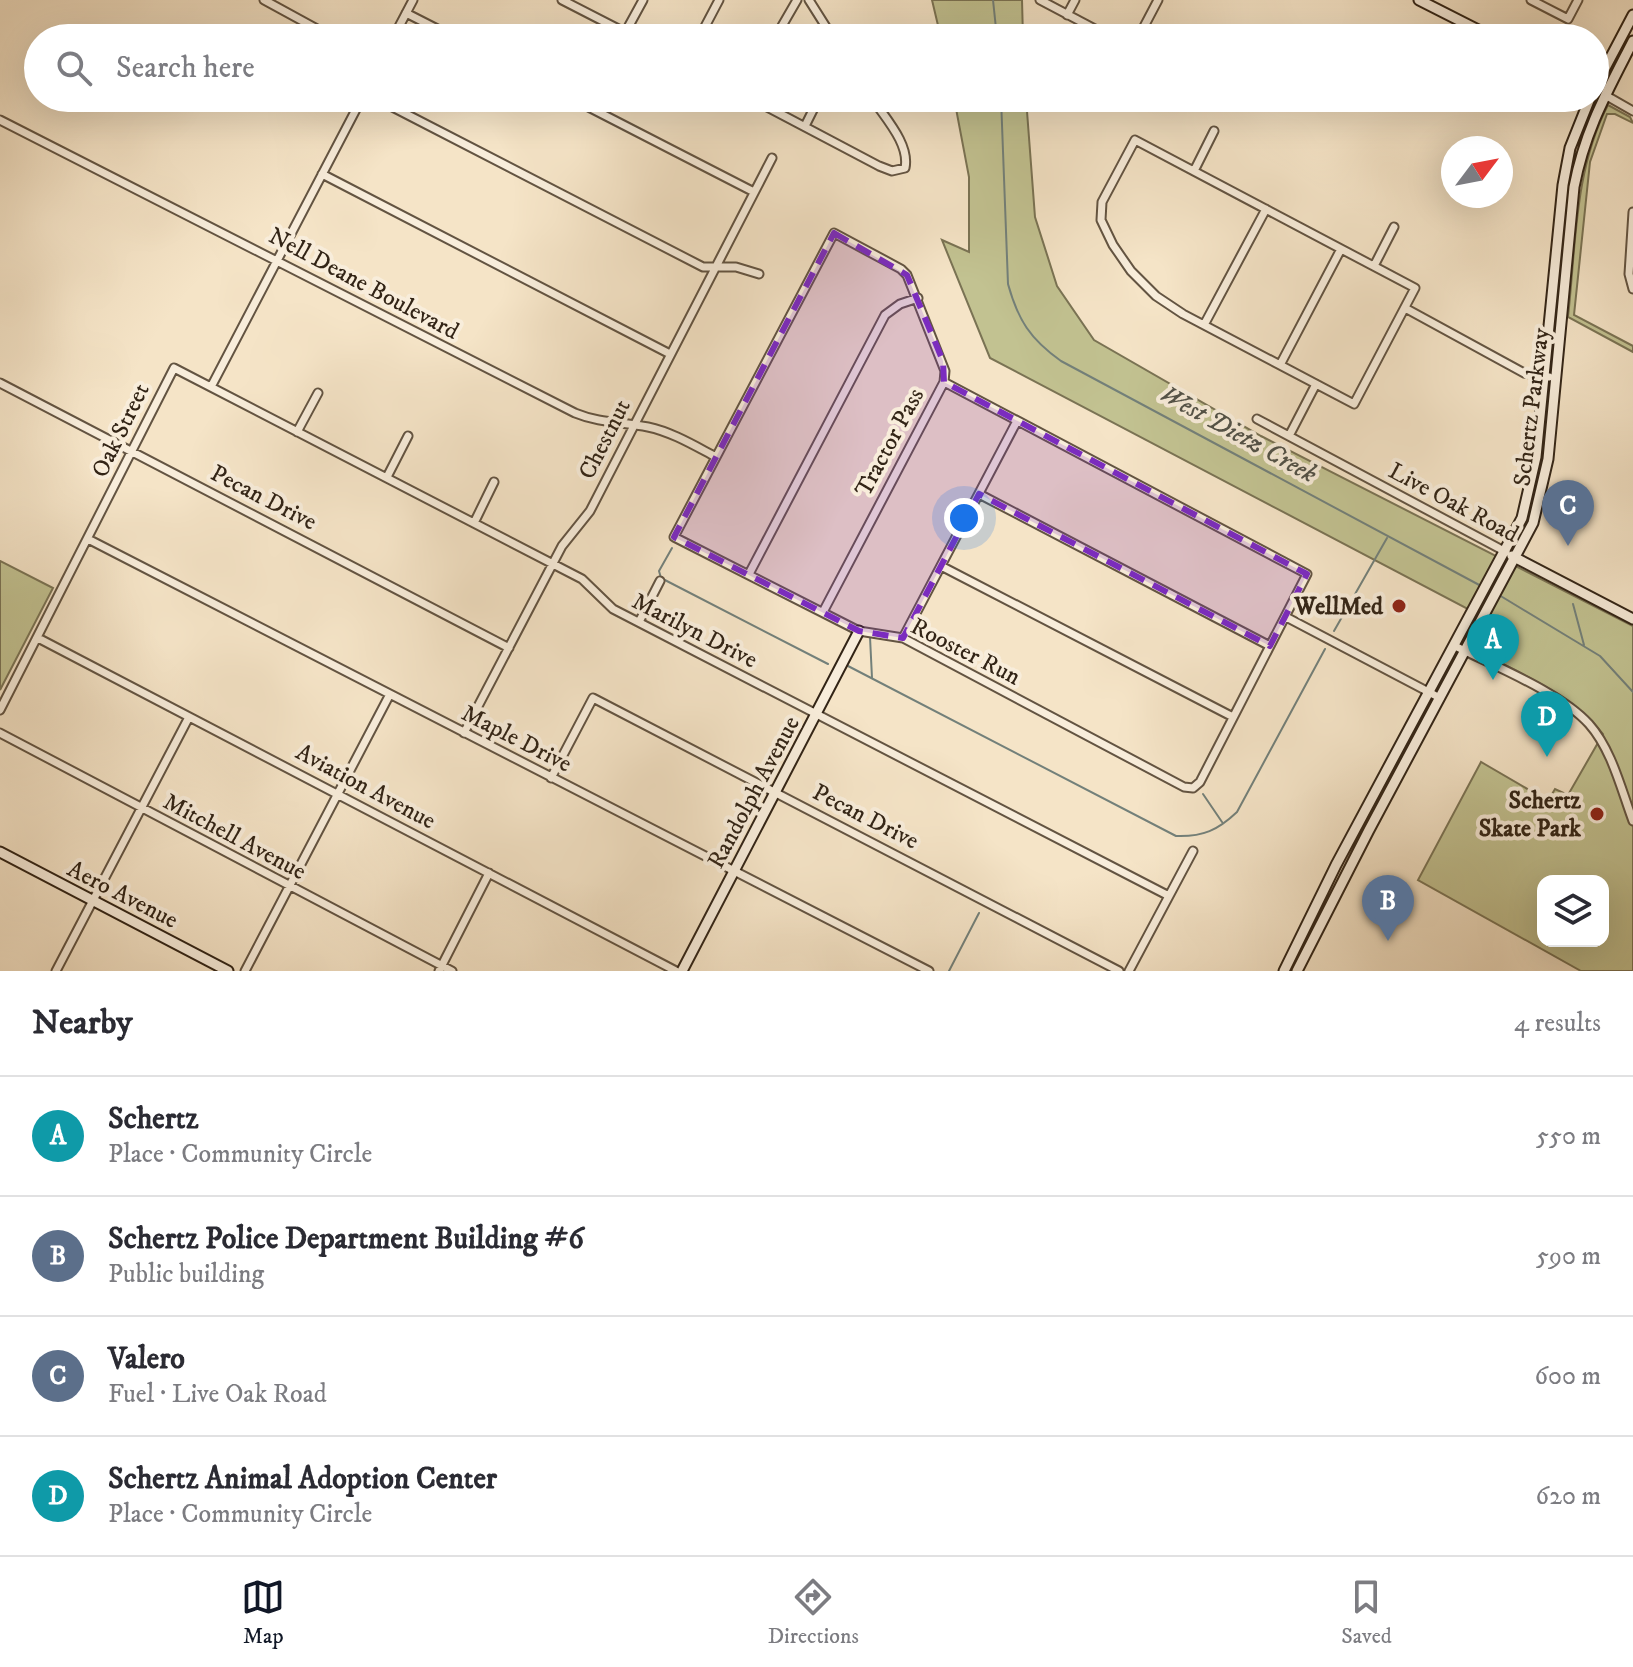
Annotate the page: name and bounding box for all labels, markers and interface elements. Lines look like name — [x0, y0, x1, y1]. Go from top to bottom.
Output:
search box — [24, 24, 1609, 112]
icon: search — [52, 46, 96, 90]
text: Search here — [116, 50, 255, 87]
north arrow — [1441, 136, 1513, 208]
street label: Nell Deane Boulevard — [263, 221, 464, 347]
street label: Schertz Parkway — [1507, 326, 1557, 488]
street label: Oak Street — [85, 378, 157, 482]
water label: West Dietz Creek — [1154, 378, 1322, 491]
street label: Tractor Pass — [849, 383, 931, 502]
street label: Chestnut — [572, 394, 638, 484]
street label: Live Oak Road — [1383, 456, 1524, 550]
street label: Pecan Drive — [205, 458, 322, 537]
pin: C — [1542, 480, 1594, 546]
your location — [944, 498, 984, 538]
street label: Marilyn Drive — [627, 586, 762, 675]
place label: WellMed — [1293, 592, 1384, 622]
marker: WellMed — [1390, 597, 1408, 615]
street label: Rooster Run — [906, 612, 1026, 692]
pin: A — [1467, 614, 1519, 680]
pin: D — [1521, 691, 1573, 757]
street label: Maple Drive — [456, 698, 577, 779]
street label: Randolph Avenue — [701, 711, 807, 874]
street label: Aviation Avenue — [290, 737, 441, 836]
street label: Pecan Drive — [807, 777, 924, 856]
place label: Schertz Skate Park — [1479, 786, 1582, 844]
street label: Mitchell Avenue — [158, 787, 311, 887]
marker: Schertz Skate Park — [1588, 805, 1606, 823]
street label: Aero Avenue — [62, 854, 183, 936]
pin: B — [1362, 875, 1414, 941]
map controls — [1537, 875, 1609, 947]
button: layers — [1537, 875, 1609, 947]
text: Nearby — [32, 1002, 133, 1044]
text: 4 results — [1514, 1007, 1601, 1040]
text: Schertz — [108, 1101, 198, 1138]
text: A — [50, 1120, 66, 1153]
text: 550 m — [1536, 1120, 1601, 1153]
text: Place · Community Circle — [108, 1138, 372, 1171]
text: Schertz Police Department Building #6 — [108, 1221, 584, 1258]
text: B — [50, 1240, 66, 1273]
text: 590 m — [1536, 1240, 1601, 1273]
text: Public building — [108, 1258, 264, 1291]
text: Valero — [108, 1341, 185, 1378]
text: C — [49, 1360, 67, 1393]
text: 600 m — [1534, 1360, 1601, 1393]
text: Fuel · Live Oak Road — [108, 1378, 327, 1411]
text: Schertz Animal Adoption Center — [108, 1461, 497, 1498]
text: D — [48, 1480, 68, 1513]
text: 620 m — [1536, 1480, 1601, 1513]
text: Place · Community Circle — [108, 1498, 372, 1531]
tab: Map — [241, 1575, 285, 1650]
tab: Directions — [768, 1575, 859, 1650]
tab: Saved — [1341, 1575, 1392, 1650]

